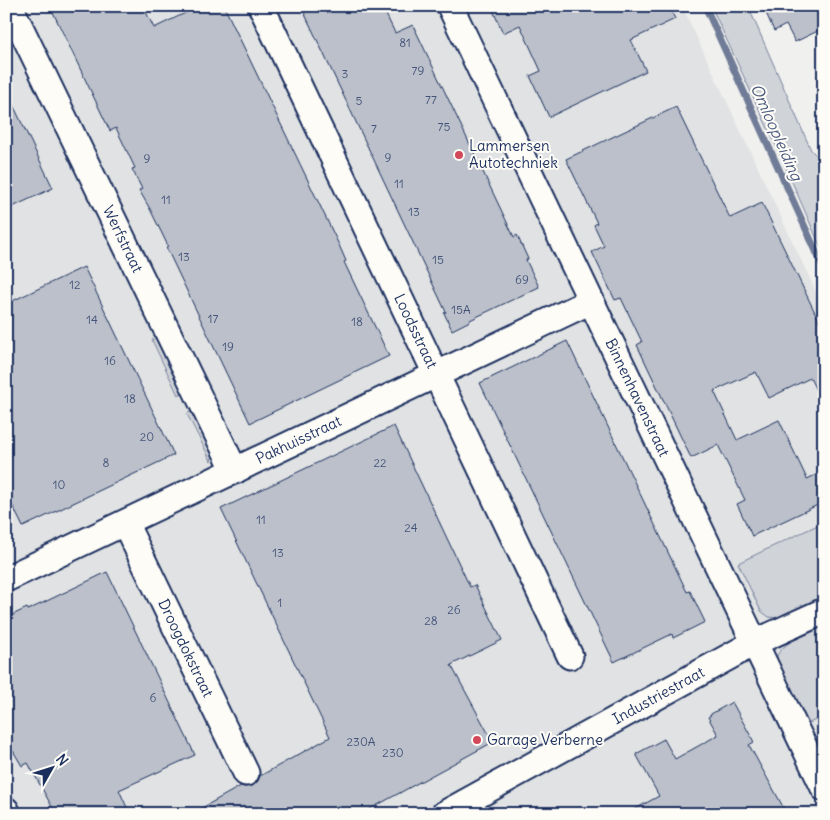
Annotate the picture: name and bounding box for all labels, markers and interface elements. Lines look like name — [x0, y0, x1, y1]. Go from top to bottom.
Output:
house number: 81 — [399, 35, 411, 50]
house number: 79 — [412, 63, 424, 78]
house number: 3 — [342, 66, 349, 81]
water label: Omloopleiding — [747, 80, 808, 185]
house number: 77 — [425, 92, 437, 107]
house number: 5 — [356, 93, 363, 108]
house number: 75 — [438, 119, 450, 134]
house number: 7 — [371, 121, 377, 136]
place label: Lammersen Autotechniek — [469, 136, 558, 172]
marker: Lammersen Autotechniek — [453, 149, 465, 161]
house number: 9 — [385, 150, 392, 165]
house number: 9 — [144, 151, 151, 166]
house number: 11 — [394, 176, 404, 191]
house number: 11 — [161, 192, 171, 207]
street label: Werfstraat — [99, 202, 148, 276]
house number: 13 — [408, 204, 420, 219]
house number: 13 — [178, 249, 190, 264]
house number: 15 — [432, 252, 444, 267]
house number: 69 — [515, 272, 529, 287]
house number: 12 — [69, 277, 81, 292]
street label: Loodsstraat — [390, 290, 442, 371]
house number: 15A — [451, 302, 471, 317]
house number: 17 — [208, 311, 218, 326]
house number: 14 — [86, 312, 98, 327]
house number: 18 — [351, 314, 363, 329]
street label: Binnenhavenstraat — [601, 335, 674, 459]
house number: 19 — [222, 339, 234, 354]
house number: 16 — [104, 353, 116, 368]
house number: 18 — [124, 391, 136, 406]
street label: Pakhuisstraat — [253, 411, 344, 468]
house number: 20 — [140, 429, 154, 444]
house number: 8 — [103, 455, 110, 470]
house number: 22 — [373, 455, 387, 470]
house number: 10 — [53, 477, 65, 492]
house number: 11 — [256, 512, 266, 527]
house number: 24 — [404, 520, 418, 535]
house number: 13 — [272, 545, 284, 560]
house number: 1 — [278, 595, 282, 610]
street label: Droogdokstraat — [154, 596, 218, 700]
house number: 26 — [447, 602, 461, 617]
house number: 28 — [424, 613, 438, 628]
street label: Industriestraat — [609, 662, 708, 728]
house number: 6 — [150, 690, 157, 705]
place label: Garage Verberne — [487, 730, 603, 749]
house number: 230A — [347, 734, 376, 749]
marker: Garage Verberne — [471, 734, 483, 746]
north arrow — [28, 742, 78, 792]
house number: 230 — [382, 745, 404, 760]
text: N — [52, 750, 72, 769]

